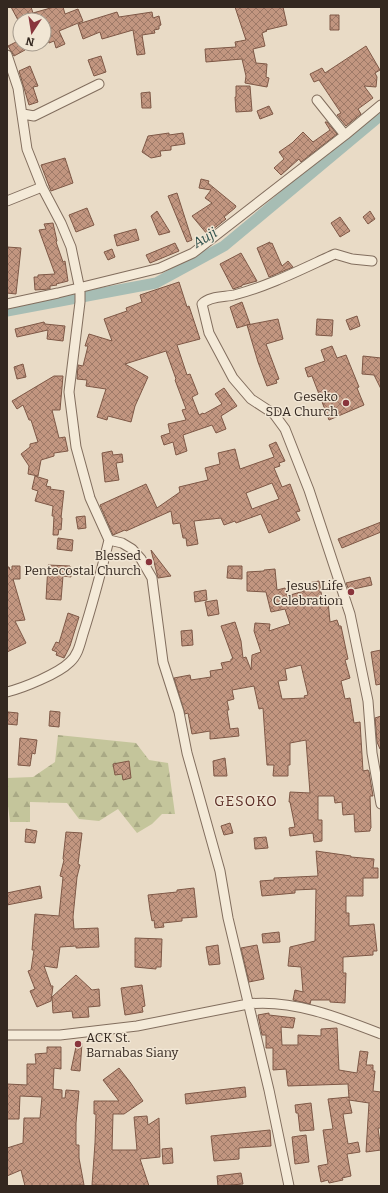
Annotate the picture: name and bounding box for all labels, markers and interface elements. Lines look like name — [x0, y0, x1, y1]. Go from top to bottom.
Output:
north arrow — [12, 12, 52, 52]
text: N — [24, 34, 36, 49]
water label: Auji — [189, 224, 220, 252]
place label: Geseko SDA Church — [265, 389, 338, 419]
marker: Geseko SDA Church — [341, 398, 351, 408]
place label: Blessed Pentecostal Church — [24, 548, 141, 578]
marker: Blessed Pentecostal Church — [144, 557, 154, 567]
place label: Jesus Life Celebration — [273, 578, 344, 608]
marker: Jesus Life Celebration — [346, 587, 356, 597]
district label: GESOKO — [214, 793, 278, 810]
place label: ACK St. Barnabas Siany — [86, 1030, 179, 1060]
marker: ACK St. Barnabas Siany — [73, 1039, 83, 1049]

